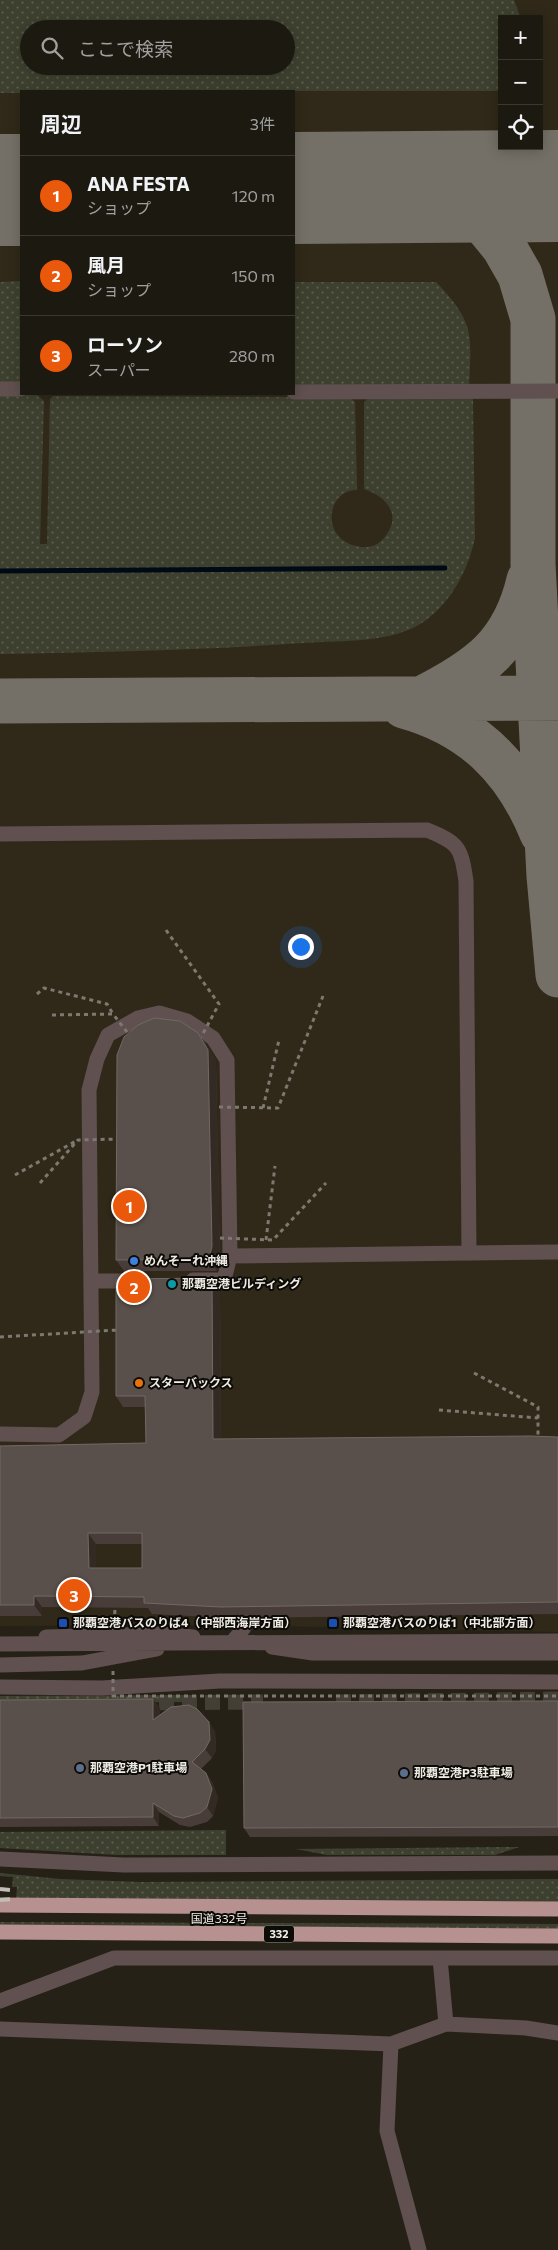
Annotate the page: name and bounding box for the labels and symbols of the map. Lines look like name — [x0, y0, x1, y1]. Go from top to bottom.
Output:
your location — [288, 934, 314, 960]
pin: 1 — [113, 1187, 145, 1225]
place label: めんそーれ沖縄 — [144, 1253, 228, 1267]
marker: めんそーれ沖縄 — [128, 1255, 140, 1267]
pin: 2 — [118, 1268, 150, 1306]
place label: 那覇空港ビルディング — [182, 1276, 301, 1290]
marker: 那覇空港ビルディング — [166, 1278, 178, 1290]
place label: スターバックス — [149, 1375, 233, 1389]
marker: スターバックス — [133, 1377, 145, 1389]
pin: 3 — [58, 1576, 90, 1614]
place label: 那覇空港バスのりば4（中部西海岸方面） — [73, 1615, 296, 1629]
place label: 那覇空港バスのりば1（中北部方面） — [343, 1615, 540, 1629]
marker: 那覇空港バスのりば4（中部西海岸方面） — [57, 1617, 69, 1629]
marker: 那覇空港バスのりば1（中北部方面） — [327, 1617, 339, 1629]
place label: 那覇空港P1駐車場 — [90, 1760, 187, 1774]
marker: 那覇空港P1駐車場 — [74, 1762, 86, 1774]
place label: 那覇空港P3駐車場 — [414, 1765, 513, 1779]
marker: 那覇空港P3駐車場 — [398, 1767, 410, 1779]
street label: 国道332号 — [191, 1911, 247, 1925]
road number: 332 — [264, 1926, 294, 1942]

